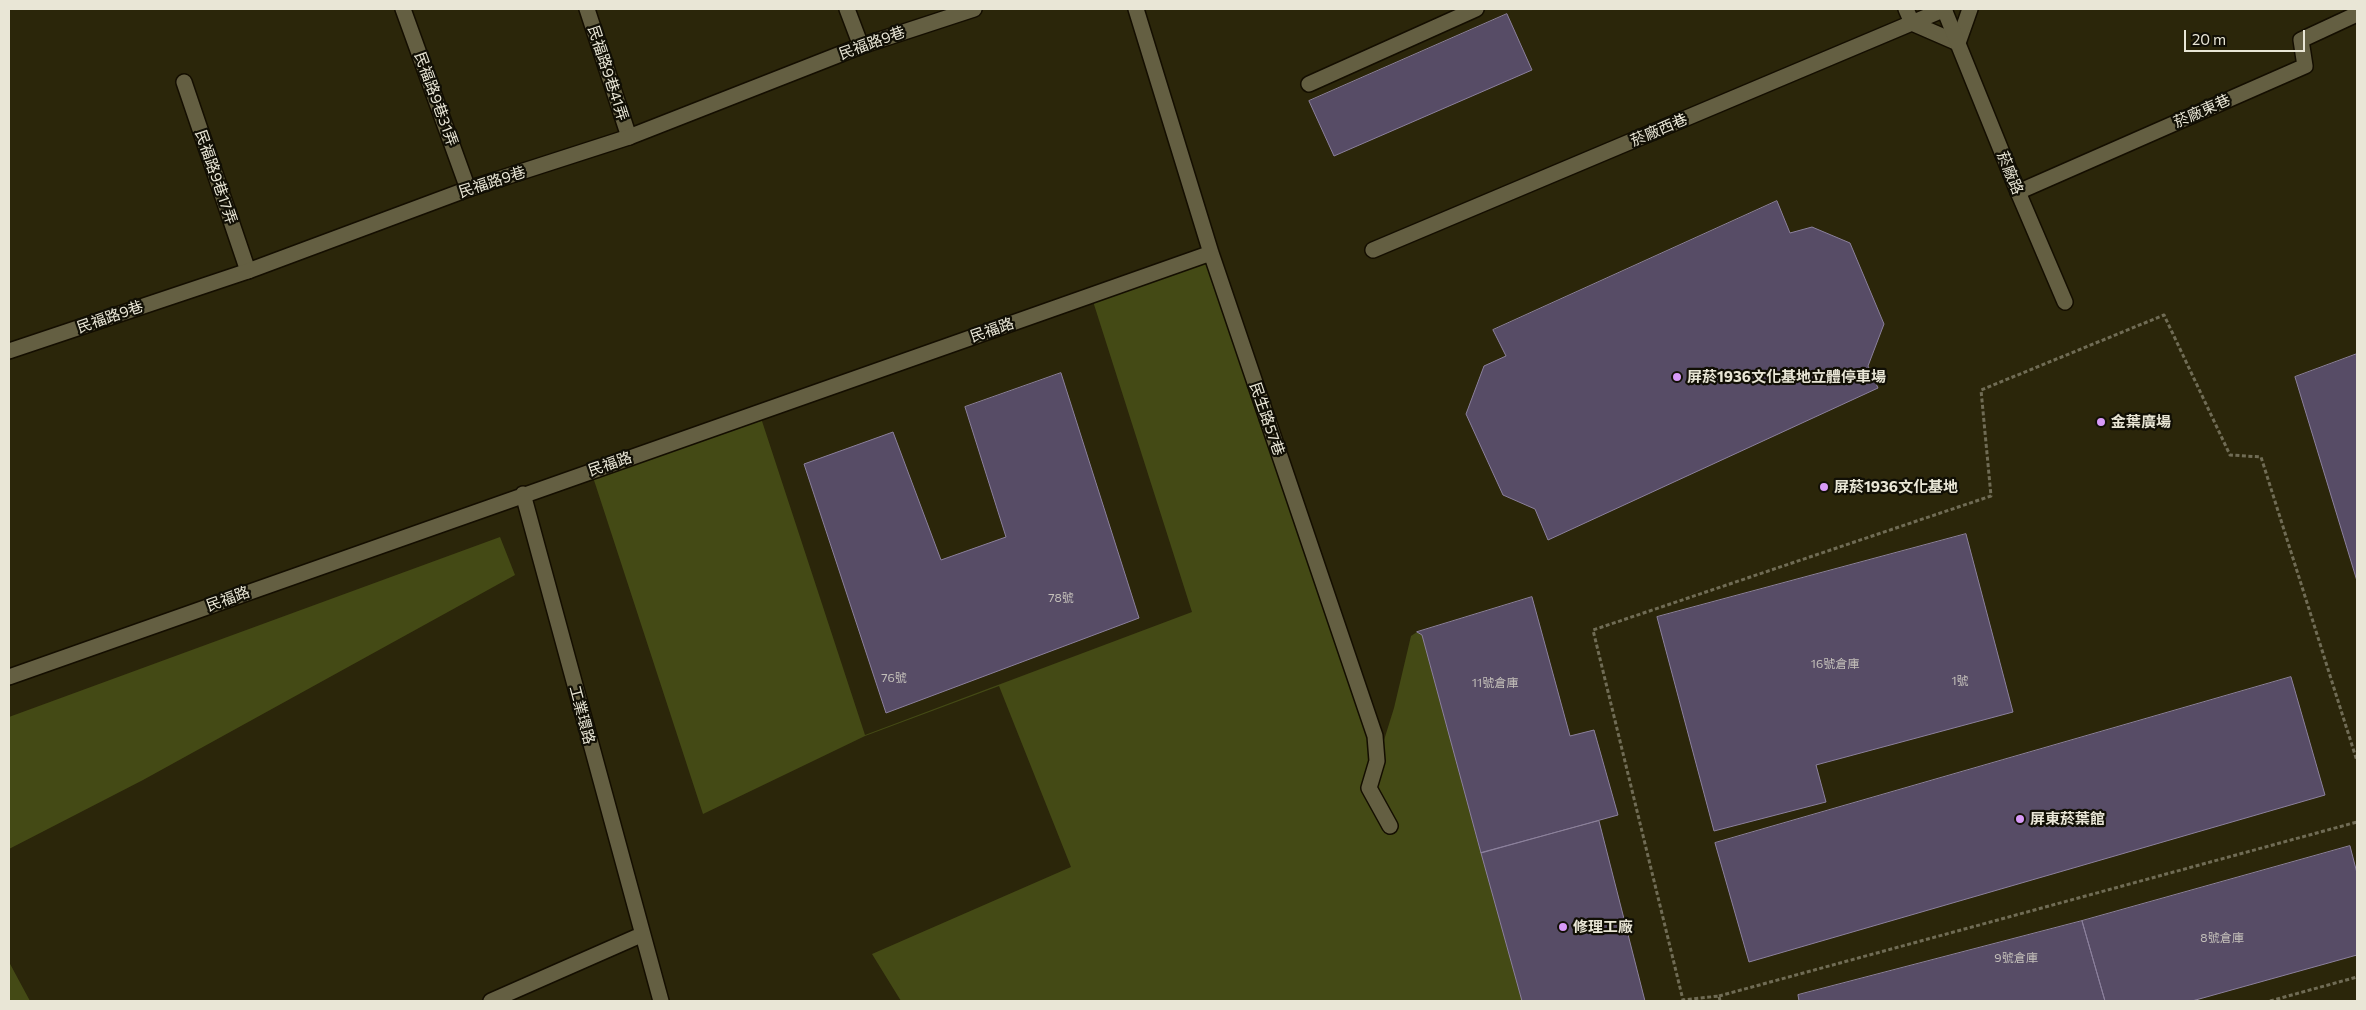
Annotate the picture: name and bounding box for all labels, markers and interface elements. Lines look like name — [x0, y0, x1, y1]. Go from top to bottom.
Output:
scale bar — [2186, 20, 2307, 52]
street label: 民福路9巷41弄 — [584, 23, 632, 123]
street label: 民福路9巷 — [836, 23, 908, 63]
text: 20 m — [2192, 30, 2226, 48]
street label: 民福路9巷31弄 — [411, 49, 461, 149]
street label: 菸廠東巷 — [2171, 91, 2233, 131]
street label: 菸廠西巷 — [1628, 110, 1690, 150]
street label: 民福路9巷17弄 — [191, 128, 241, 226]
street label: 菸廠路 — [1993, 149, 2027, 197]
street label: 民福路9巷 — [456, 163, 528, 201]
street label: 民福路9巷 — [74, 297, 146, 337]
street label: 民福路 — [968, 314, 1016, 346]
place label: 屏菸1936文化基地立體停車場 — [1687, 368, 1886, 386]
marker: 屏菸1936文化基地立體停車場 — [1671, 371, 1683, 383]
street label: 民生路57巷 — [1246, 380, 1288, 458]
place label: 金葉廣場 — [2111, 413, 2171, 431]
marker: 金葉廣場 — [2095, 416, 2107, 428]
street label: 民福路 — [586, 448, 634, 480]
place label: 屏菸1936文化基地 — [1834, 478, 1958, 496]
marker: 屏菸1936文化基地 — [1818, 481, 1830, 493]
street label: 民福路 — [204, 583, 252, 615]
house number: 78號 — [1048, 591, 1074, 605]
house number: 16號倉庫 — [1811, 657, 1859, 671]
house number: 76號 — [881, 671, 907, 685]
house number: 1號 — [1951, 674, 1969, 688]
house number: 11號倉庫 — [1472, 676, 1518, 690]
street label: 工業環路 — [566, 684, 598, 746]
place label: 屏東菸葉館 — [2030, 810, 2105, 828]
marker: 屏東菸葉館 — [2014, 813, 2026, 825]
place label: 修理工廠 — [1573, 918, 1633, 936]
marker: 修理工廠 — [1557, 921, 1569, 933]
house number: 8號倉庫 — [2200, 931, 2244, 945]
house number: 9號倉庫 — [1994, 951, 2038, 965]

